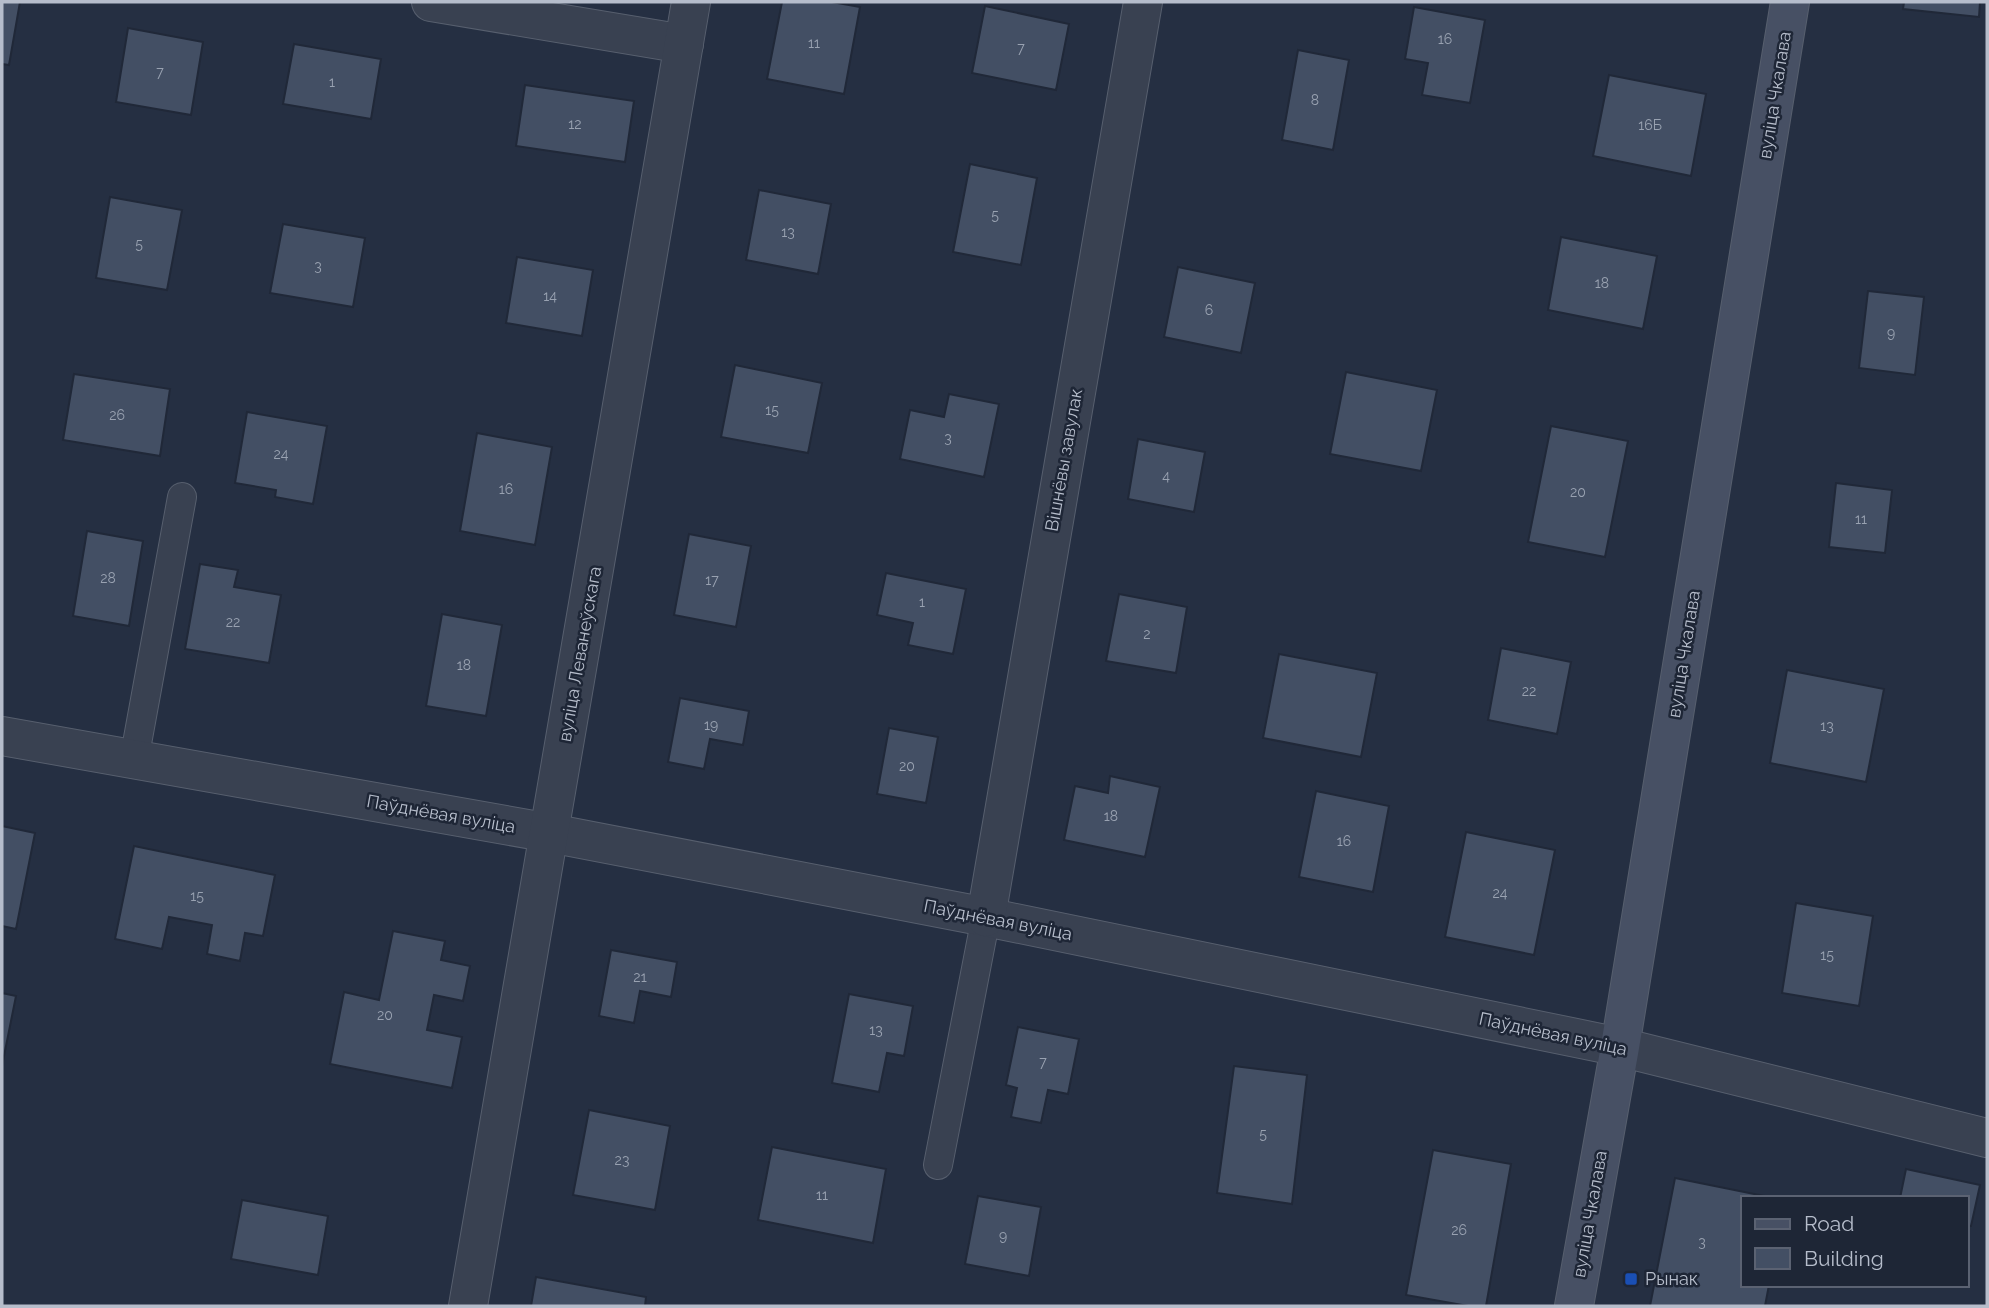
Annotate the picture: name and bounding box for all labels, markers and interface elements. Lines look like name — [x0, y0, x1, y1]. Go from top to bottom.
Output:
street label: вуліца Чкалава — [1754, 30, 1795, 160]
house number: 16 — [1438, 31, 1452, 47]
house number: 11 — [808, 35, 820, 51]
house number: 7 — [1017, 40, 1025, 56]
house number: 7 — [156, 64, 164, 80]
house number: 1 — [329, 74, 335, 90]
house number: 8 — [1311, 92, 1319, 108]
house number: 12 — [568, 116, 582, 132]
house number: 16Б — [1638, 117, 1662, 133]
house number: 5 — [991, 207, 999, 223]
house number: 13 — [781, 224, 795, 240]
house number: 5 — [135, 236, 143, 252]
house number: 3 — [314, 258, 322, 274]
house number: 18 — [1595, 275, 1609, 291]
house number: 14 — [543, 288, 557, 304]
house number: 6 — [1205, 302, 1213, 318]
house number: 9 — [1887, 325, 1895, 341]
street label: Вішнёвы завулак — [1041, 387, 1086, 533]
house number: 15 — [765, 402, 779, 418]
house number: 26 — [109, 407, 125, 423]
house number: 3 — [944, 430, 952, 446]
house number: 24 — [274, 446, 289, 462]
house number: 4 — [1162, 468, 1170, 484]
house number: 16 — [499, 481, 513, 497]
house number: 20 — [1570, 484, 1586, 500]
house number: 11 — [1855, 511, 1867, 527]
street label: вуліца Леванеўскага — [554, 565, 605, 743]
house number: 28 — [100, 570, 116, 586]
house number: 17 — [705, 572, 719, 588]
street label: вуліца Чкалава — [1663, 589, 1704, 719]
house number: 1 — [919, 594, 925, 610]
house number: 22 — [226, 614, 240, 630]
house number: 2 — [1143, 626, 1151, 642]
house number: 18 — [457, 657, 471, 673]
house number: 22 — [1522, 683, 1536, 699]
house number: 19 — [704, 717, 718, 733]
house number: 13 — [1820, 718, 1834, 734]
house number: 20 — [899, 758, 915, 774]
street label: Паўднёвая вуліца — [365, 790, 517, 837]
house number: 18 — [1104, 808, 1118, 824]
house number: 16 — [1337, 833, 1351, 849]
house number: 24 — [1493, 885, 1508, 901]
house number: 15 — [190, 888, 204, 904]
street label: Паўднёвая вуліца — [922, 895, 1074, 944]
house number: 15 — [1820, 947, 1834, 963]
house number: 21 — [633, 969, 647, 985]
house number: 20 — [377, 1007, 393, 1023]
street label: Паўднёвая вуліца — [1477, 1008, 1629, 1059]
house number: 13 — [869, 1022, 883, 1038]
house number: 7 — [1039, 1054, 1047, 1070]
house number: 5 — [1259, 1126, 1267, 1142]
street label: вуліца Чкалава — [1568, 1149, 1611, 1279]
house number: 23 — [615, 1152, 629, 1168]
house number: 11 — [816, 1187, 828, 1203]
legend — [1741, 1196, 1968, 1287]
text: Road — [1804, 1211, 1854, 1236]
house number: 26 — [1451, 1222, 1467, 1238]
house number: 9 — [999, 1228, 1007, 1244]
house number: 3 — [1698, 1234, 1706, 1250]
text: Building — [1804, 1246, 1884, 1271]
place label: Рынак — [1645, 1268, 1698, 1289]
marker: Рынак — [1623, 1271, 1639, 1287]

